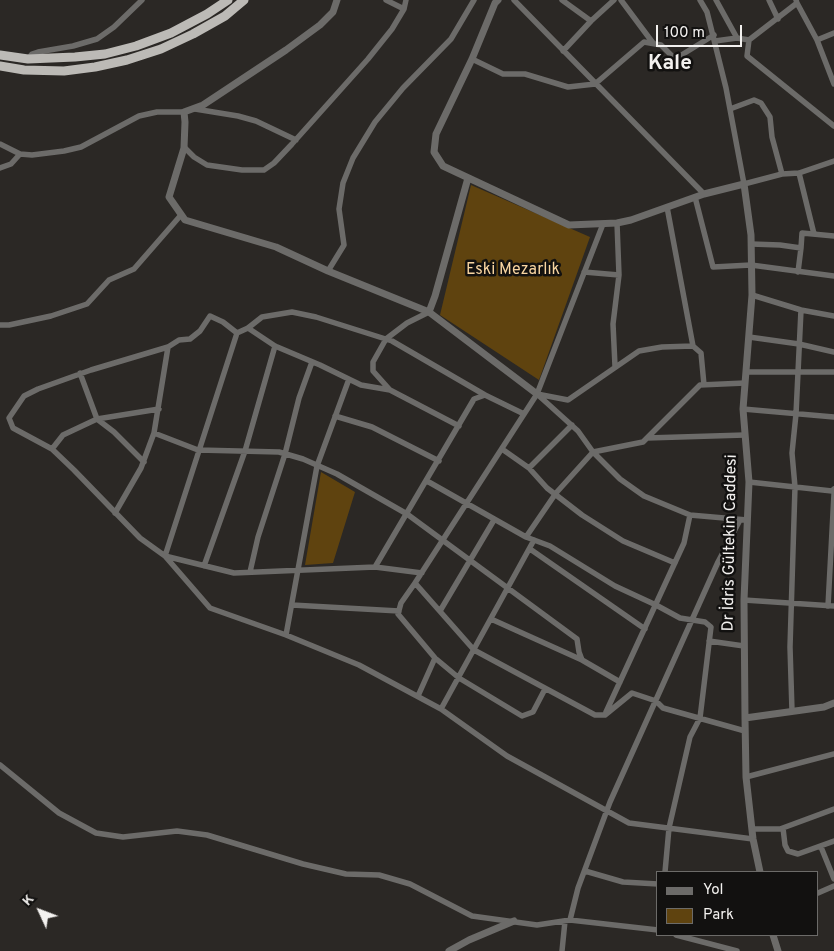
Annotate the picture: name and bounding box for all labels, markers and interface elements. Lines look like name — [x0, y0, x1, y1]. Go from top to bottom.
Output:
scale bar — [659, 15, 745, 47]
text: 100 m — [664, 24, 705, 43]
district label: Kale — [648, 52, 692, 78]
park label: Eski Mezarlık — [466, 261, 560, 281]
street label: Dr İdris Gültekin Caddesi — [720, 454, 742, 632]
legend — [656, 871, 819, 936]
text: Yol — [703, 881, 724, 900]
north arrow — [15, 886, 65, 936]
text: K — [19, 891, 38, 910]
text: Park — [703, 906, 734, 925]

